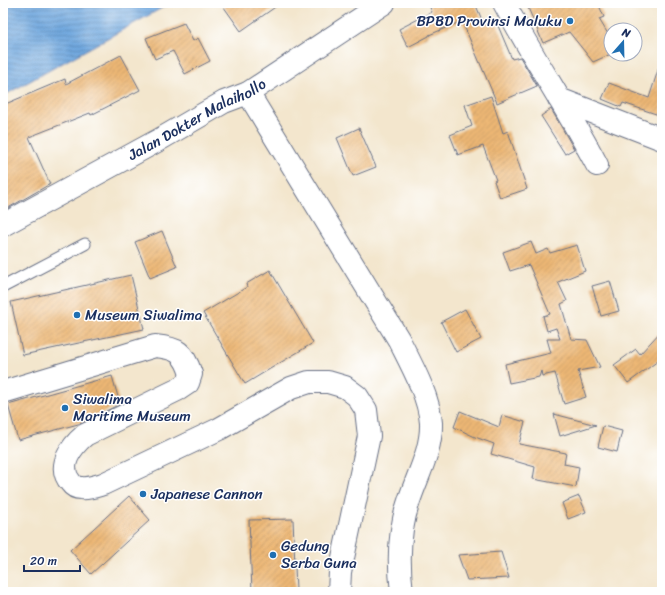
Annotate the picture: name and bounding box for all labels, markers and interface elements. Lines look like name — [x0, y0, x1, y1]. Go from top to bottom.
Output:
place label: BPBD Provinsi Maluku — [416, 8, 562, 34]
marker: BPBD Provinsi Maluku — [565, 16, 575, 26]
north arrow — [603, 22, 643, 62]
text: N — [618, 22, 633, 43]
street label: Jalan Dokter Malaihollo — [122, 71, 272, 168]
place label: Museum Siwalima — [85, 302, 203, 328]
marker: Museum Siwalima — [72, 310, 82, 320]
place label: Siwalima Maritime Museum — [73, 386, 191, 429]
marker: Siwalima Maritime Museum — [60, 403, 70, 413]
place label: Japanese Cannon — [150, 481, 263, 507]
marker: Japanese Cannon — [138, 489, 148, 499]
place label: Gedung Serba Guna — [281, 533, 357, 576]
scale bar — [24, 547, 80, 573]
text: 20 m — [30, 550, 57, 572]
marker: Gedung Serba Guna — [268, 550, 278, 560]

